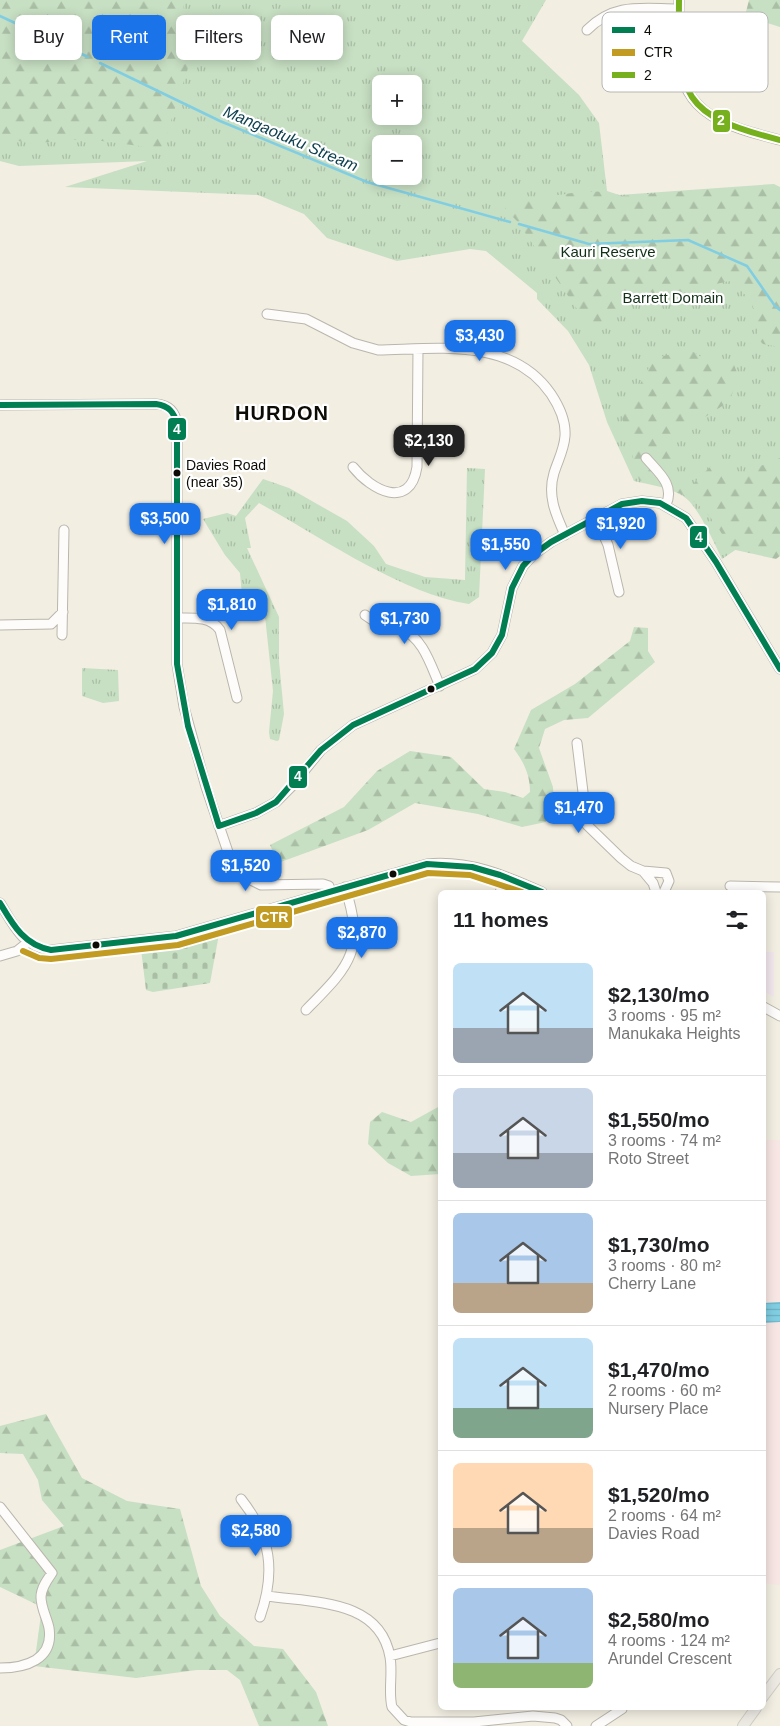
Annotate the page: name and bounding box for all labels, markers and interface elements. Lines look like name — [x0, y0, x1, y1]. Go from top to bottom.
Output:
legend — [602, 12, 768, 92]
chip: Buy — [15, 15, 82, 60]
chip: Rent — [92, 15, 166, 60]
chip: Filters — [176, 15, 261, 60]
chip: New — [271, 15, 343, 60]
text: 4 — [644, 22, 652, 38]
text: CTR — [644, 44, 673, 60]
text: 2 — [644, 67, 652, 83]
map controls — [372, 75, 422, 185]
button: + — [372, 75, 422, 125]
water label: Mangaotuku Stream — [221, 102, 360, 174]
line badge: 2 — [712, 109, 731, 133]
text: 2 — [717, 112, 725, 128]
button: − — [372, 135, 422, 185]
park label: Kauri Reserve — [560, 243, 656, 260]
park label: Barrett Domain — [623, 289, 723, 306]
pin: $3,430 — [439, 320, 521, 362]
text: $3,430 — [456, 327, 504, 344]
district label: HURDON — [235, 402, 329, 424]
line badge: 4 — [167, 417, 187, 441]
text: 4 — [173, 421, 181, 437]
pin: $2,130 — [388, 424, 470, 467]
text: $2,130 — [405, 432, 453, 449]
place label: Davies Road (near 35) — [186, 457, 266, 490]
marker: Davies Road (near 35) — [172, 468, 182, 478]
pin: $3,500 — [124, 502, 206, 545]
pin: $1,920 — [580, 508, 662, 550]
text: $3,500 — [141, 510, 189, 527]
text: $1,920 — [597, 515, 645, 532]
line badge: 4 — [689, 525, 708, 549]
pin: $1,550 — [465, 528, 547, 571]
text: 4 — [695, 529, 703, 545]
text: $1,550 — [482, 536, 530, 553]
pin: $1,810 — [191, 588, 273, 631]
text: $1,810 — [208, 596, 256, 613]
pin: $1,730 — [364, 602, 446, 645]
text: $1,730 — [381, 610, 429, 627]
unlabelled marker — [426, 684, 436, 694]
line badge: 4 — [288, 765, 308, 789]
text: 4 — [294, 768, 302, 784]
pin: $1,470 — [538, 792, 620, 834]
text: $1,470 — [555, 799, 603, 816]
pin: $1,520 — [205, 850, 287, 892]
text: $1,520 — [222, 857, 270, 874]
unlabelled marker — [388, 869, 398, 879]
line badge: CTR — [255, 905, 293, 929]
icon: filters — [723, 906, 751, 934]
text: 11 homes — [453, 908, 549, 931]
text: CTR — [260, 909, 288, 925]
pin: $2,870 — [321, 916, 403, 959]
text: $2,870 — [338, 924, 386, 941]
unlabelled marker — [91, 940, 101, 950]
icon: home — [493, 983, 553, 1043]
text: $2,130/mo — [608, 983, 710, 1006]
text: 3 rooms · 95 m² — [608, 1007, 721, 1024]
text: Manukaka Heights — [608, 1025, 741, 1042]
icon: home — [493, 1108, 553, 1168]
text: $1,550/mo — [608, 1108, 710, 1131]
text: 3 rooms · 74 m² — [608, 1132, 721, 1149]
text: Roto Street — [608, 1150, 689, 1167]
icon: home — [493, 1233, 553, 1293]
text: $1,730/mo — [608, 1233, 710, 1256]
text: 3 rooms · 80 m² — [608, 1257, 721, 1274]
text: Cherry Lane — [608, 1275, 696, 1292]
icon: home — [493, 1358, 553, 1418]
text: $1,470/mo — [608, 1358, 710, 1381]
text: 2 rooms · 60 m² — [608, 1382, 721, 1399]
text: Nursery Place — [608, 1400, 708, 1417]
icon: home — [493, 1483, 553, 1543]
text: $1,520/mo — [608, 1483, 710, 1506]
text: 2 rooms · 64 m² — [608, 1507, 721, 1524]
pin: $2,580 — [215, 1514, 297, 1557]
text: $2,580 — [232, 1522, 280, 1539]
text: Davies Road — [608, 1525, 700, 1542]
icon: home — [493, 1608, 553, 1668]
text: $2,580/mo — [608, 1608, 710, 1631]
text: 4 rooms · 124 m² — [608, 1632, 730, 1649]
text: Arundel Crescent — [608, 1650, 732, 1667]

